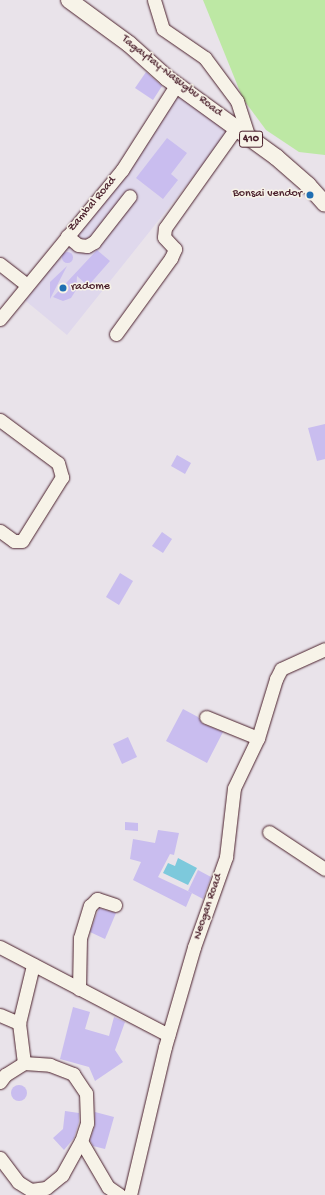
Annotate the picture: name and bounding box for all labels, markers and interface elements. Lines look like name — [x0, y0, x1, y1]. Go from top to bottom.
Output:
street label: Tagaytay-Nasugbu Road — [118, 33, 224, 121]
road number: 410 — [239, 130, 263, 148]
street label: Zambal Road — [66, 174, 120, 236]
place label: Bonsai vendor — [233, 188, 302, 202]
marker: Bonsai vendor — [305, 190, 315, 200]
place label: radome — [71, 281, 110, 295]
marker: radome — [58, 283, 68, 293]
street label: Neogan Road — [191, 872, 227, 942]

